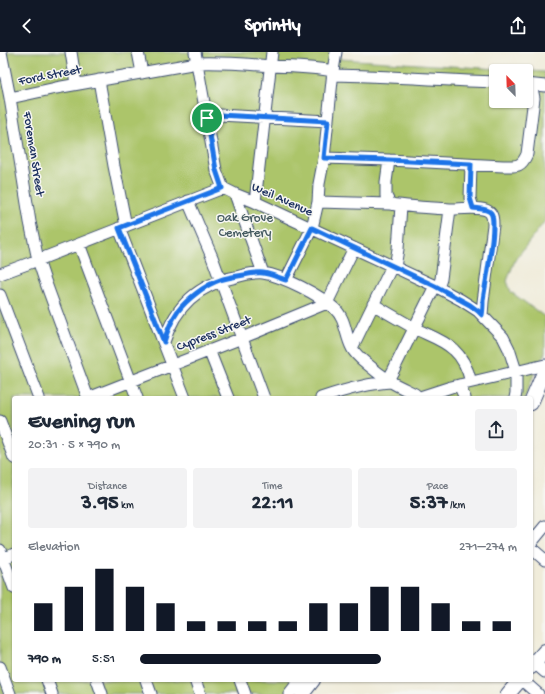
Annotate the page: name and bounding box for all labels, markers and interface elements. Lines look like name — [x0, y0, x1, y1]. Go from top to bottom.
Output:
icon: back — [16, 15, 38, 37]
icon: share — [507, 15, 529, 37]
text: Sprintly — [244, 16, 301, 37]
street label: Ford Street — [16, 62, 84, 90]
north arrow — [489, 64, 533, 108]
map controls — [489, 64, 533, 108]
pin — [190, 101, 224, 135]
icon: arrive — [196, 107, 218, 129]
street label: Foreman Street — [19, 110, 47, 199]
street label: Weil Avenue — [249, 180, 315, 220]
park label: Oak Grove Cemetery — [217, 211, 273, 241]
street label: Cypress Street — [175, 312, 255, 355]
button: share — [475, 409, 517, 451]
text: Evening run — [28, 410, 135, 436]
text: 20:31 · 5 × 790 m — [28, 438, 120, 453]
text: Distance — [88, 481, 127, 493]
text: Time — [262, 481, 283, 493]
text: Pace — [427, 481, 448, 493]
text: 3.95 — [81, 493, 118, 516]
text: 22:11 — [251, 493, 294, 516]
text: 5:37 — [410, 493, 447, 516]
text: km — [118, 500, 134, 512]
text: /km — [447, 500, 465, 512]
text: Elevation — [28, 540, 80, 555]
text: 271–274 m — [459, 540, 517, 555]
text: 790 m — [28, 652, 61, 667]
text: 5:51 — [92, 652, 115, 667]

